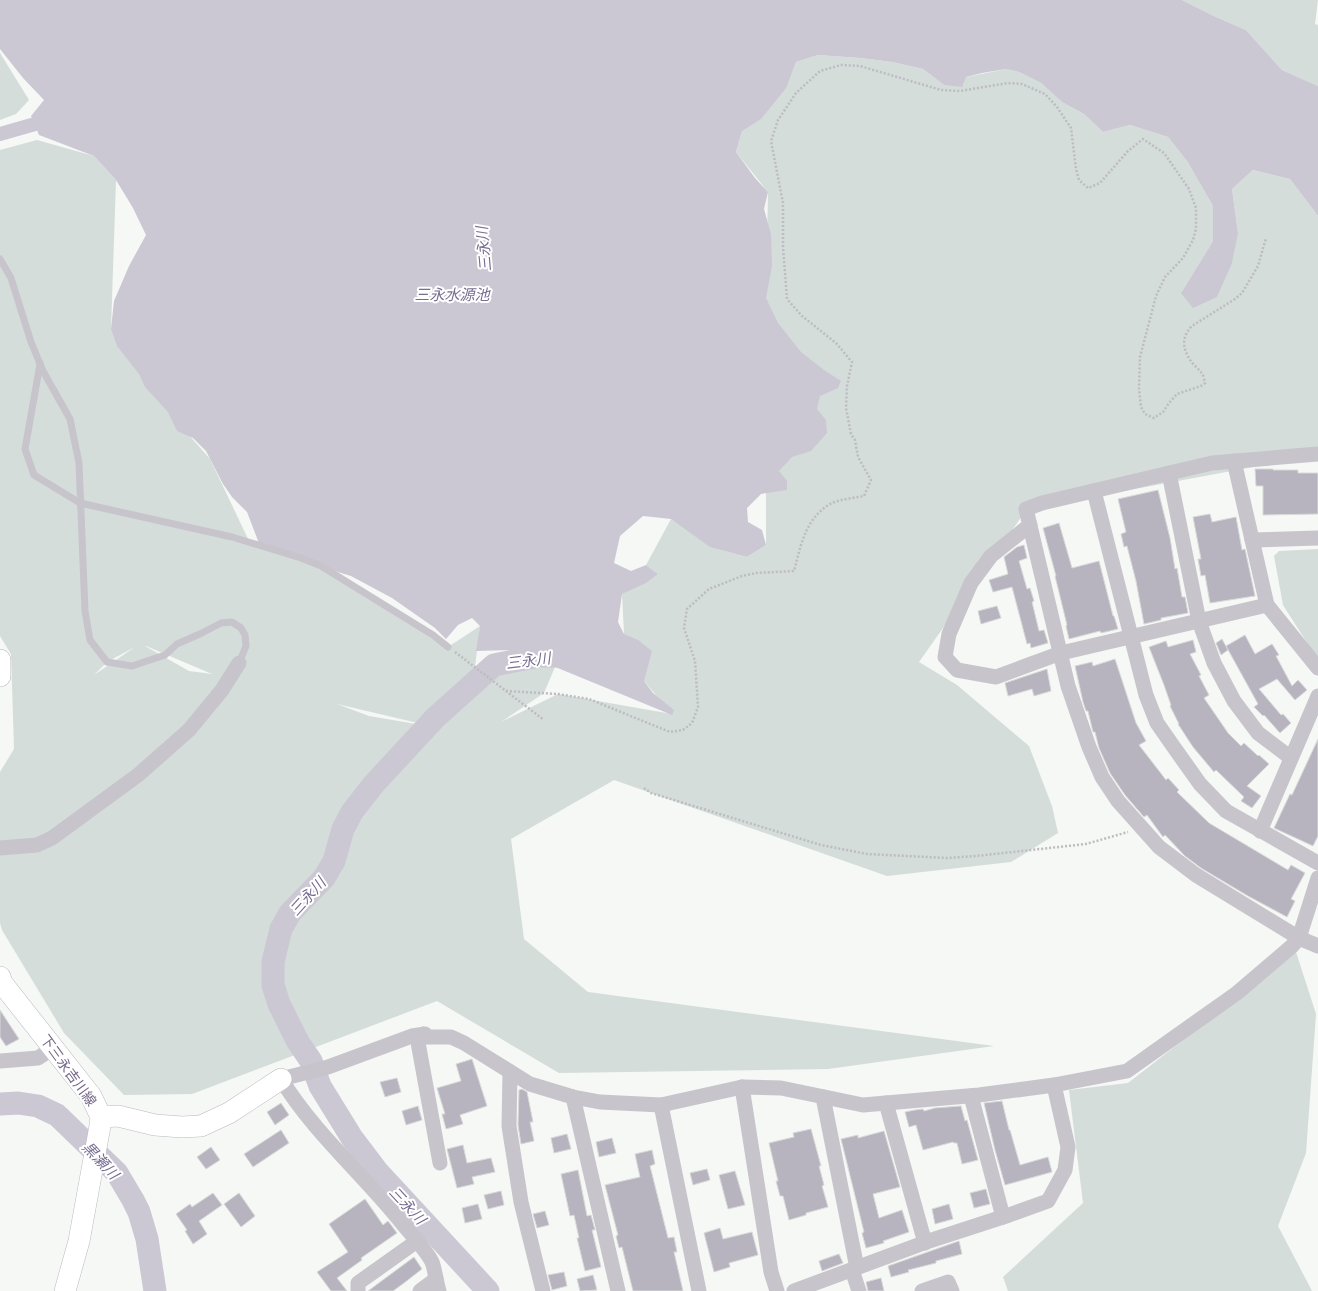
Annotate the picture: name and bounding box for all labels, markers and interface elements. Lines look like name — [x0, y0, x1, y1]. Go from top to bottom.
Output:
water label: 三永川 — [471, 224, 495, 272]
water label: 三永水源池 — [414, 284, 491, 304]
water label: 三永川 — [504, 647, 554, 673]
water label: 三永川 — [285, 871, 331, 919]
street label: 下三永吉川線 — [37, 1030, 101, 1110]
water label: 黒瀬川 — [78, 1137, 125, 1185]
water label: 三永川 — [385, 1182, 432, 1230]

